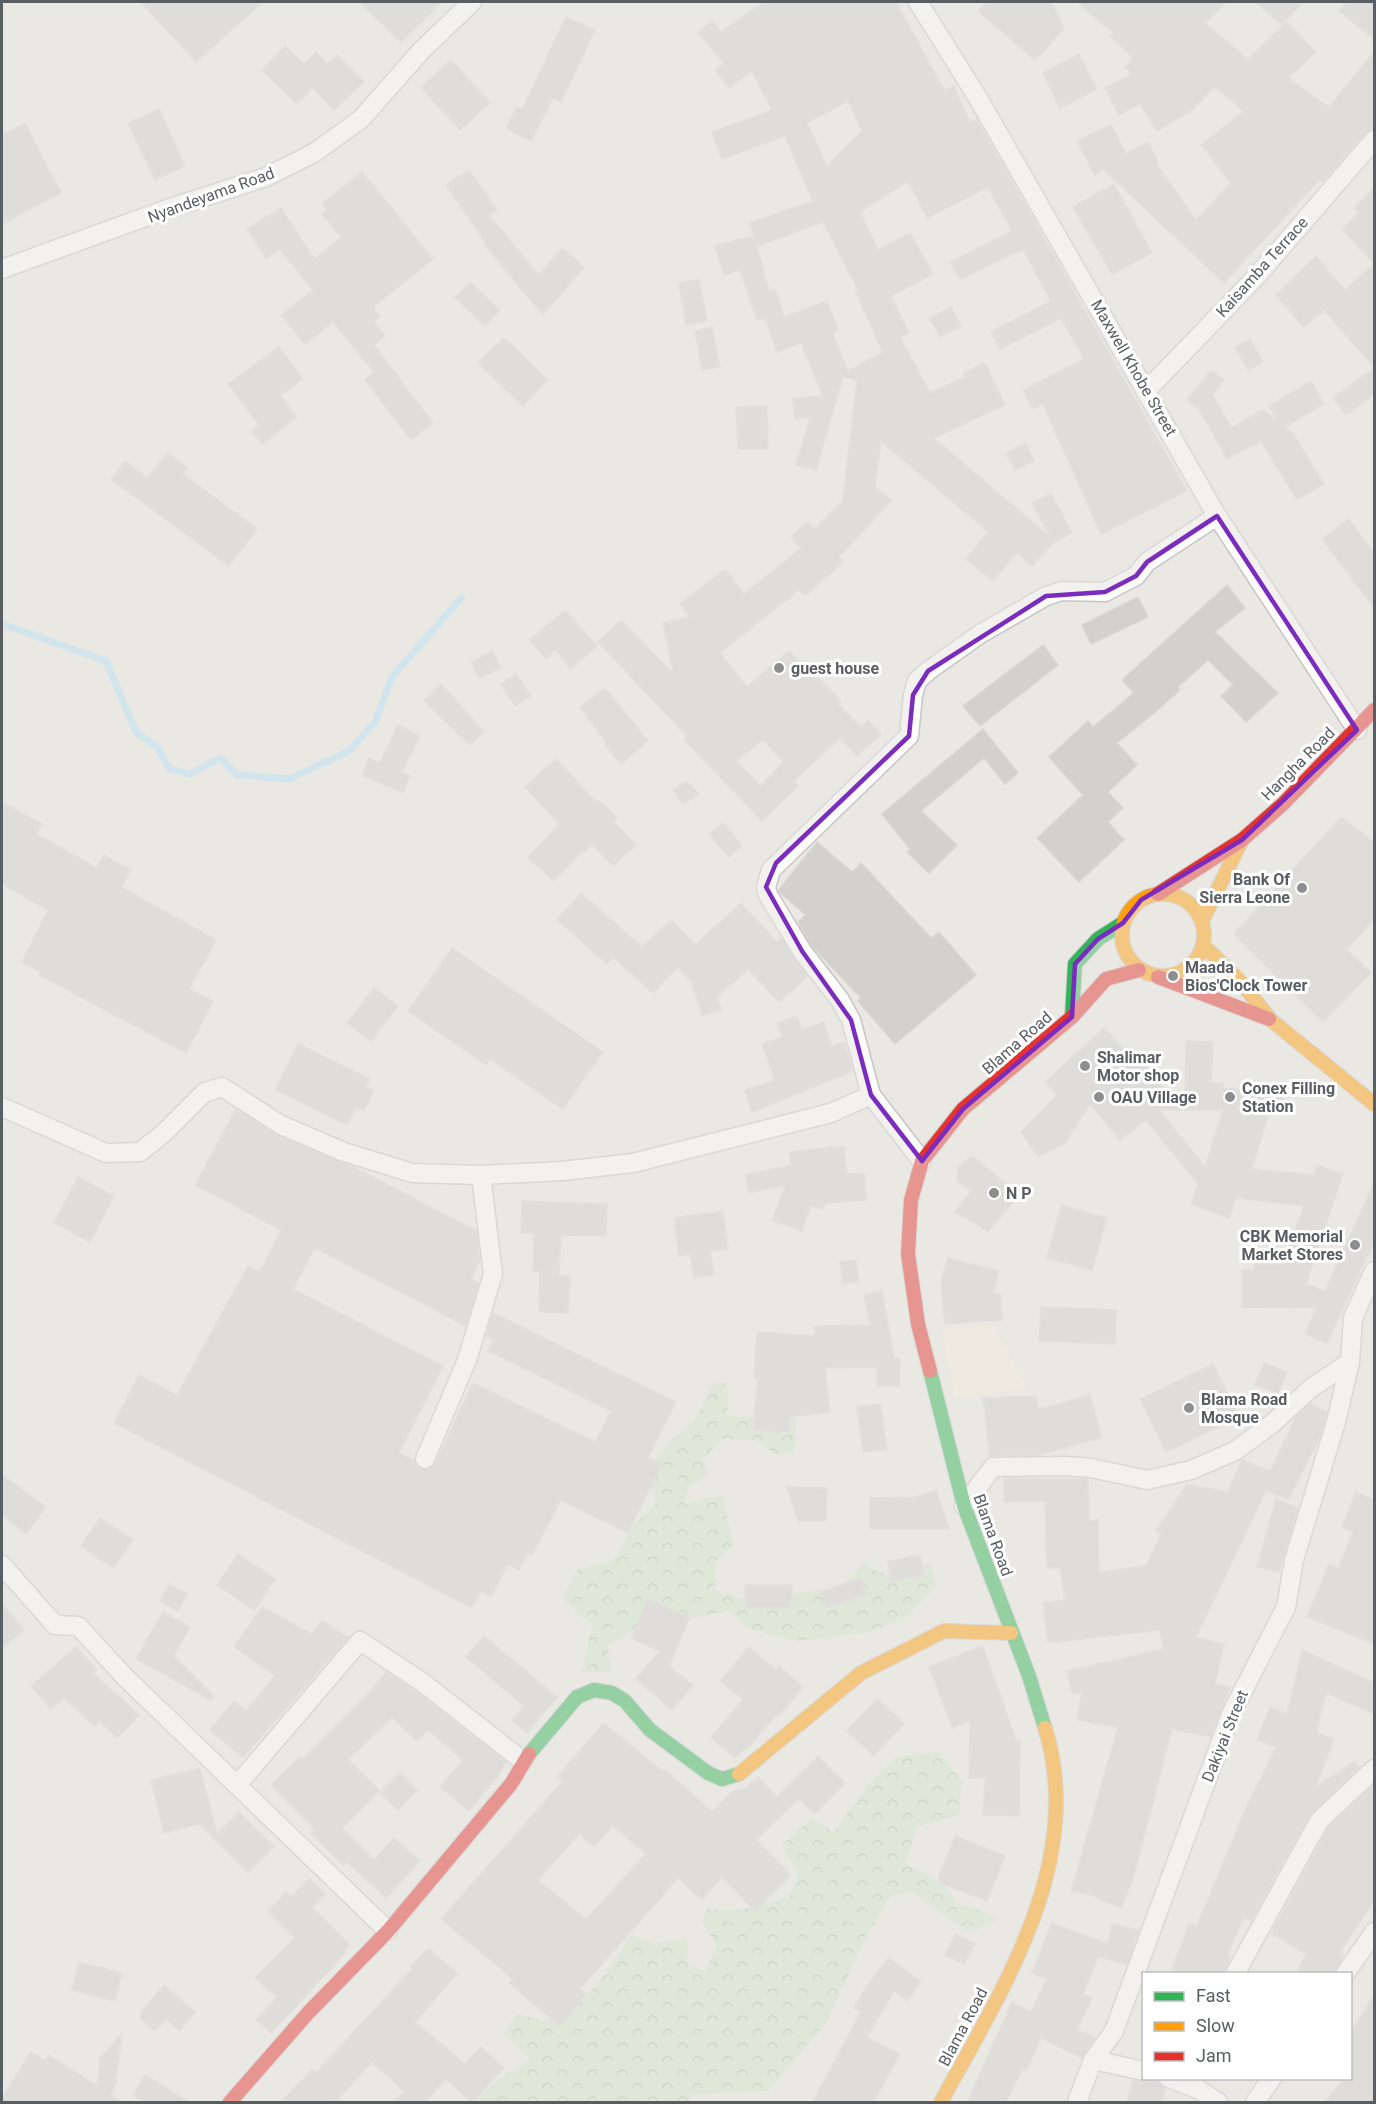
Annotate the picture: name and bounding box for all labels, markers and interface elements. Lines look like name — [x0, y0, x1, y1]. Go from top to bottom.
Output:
street label: Nyandeyama Road — [145, 163, 277, 227]
street label: Kaisamba Terrace — [1212, 213, 1312, 321]
street label: Maxwell Khobe Street — [1087, 296, 1181, 440]
place label: guest house — [791, 659, 880, 678]
marker: guest house — [772, 661, 786, 675]
street label: Hangha Road — [1257, 723, 1339, 805]
place label: Bank Of Sierra Leone — [1199, 870, 1290, 907]
marker: Bank Of Sierra Leone — [1295, 881, 1309, 895]
place label: Maada Bios'Clock Tower — [1185, 958, 1307, 995]
marker: Maada Bios'Clock Tower — [1166, 969, 1180, 983]
street label: Blama Road — [978, 1008, 1056, 1078]
place label: Shalimar Motor shop — [1097, 1048, 1179, 1085]
marker: Shalimar Motor shop — [1078, 1059, 1092, 1073]
place label: Conex Filling Station — [1242, 1079, 1335, 1116]
place label: OAU Village — [1111, 1088, 1197, 1107]
marker: OAU Village — [1092, 1090, 1106, 1104]
marker: Conex Filling Station — [1223, 1090, 1237, 1104]
place label: N P — [1006, 1184, 1032, 1203]
marker: N P — [987, 1186, 1001, 1200]
place label: CBK Memorial Market Stores — [1240, 1227, 1343, 1264]
marker: CBK Memorial Market Stores — [1348, 1238, 1362, 1252]
place label: Blama Road Mosque — [1201, 1390, 1287, 1427]
marker: Blama Road Mosque — [1182, 1401, 1196, 1415]
street label: Blama Road — [969, 1491, 1017, 1579]
street label: Dakiyai Street — [1198, 1687, 1252, 1785]
legend — [1142, 1972, 1352, 2080]
street label: Blama Road — [934, 1985, 992, 2069]
text: Fast — [1196, 1985, 1231, 2006]
text: Slow — [1196, 2015, 1235, 2036]
text: Jam — [1196, 2045, 1232, 2066]

